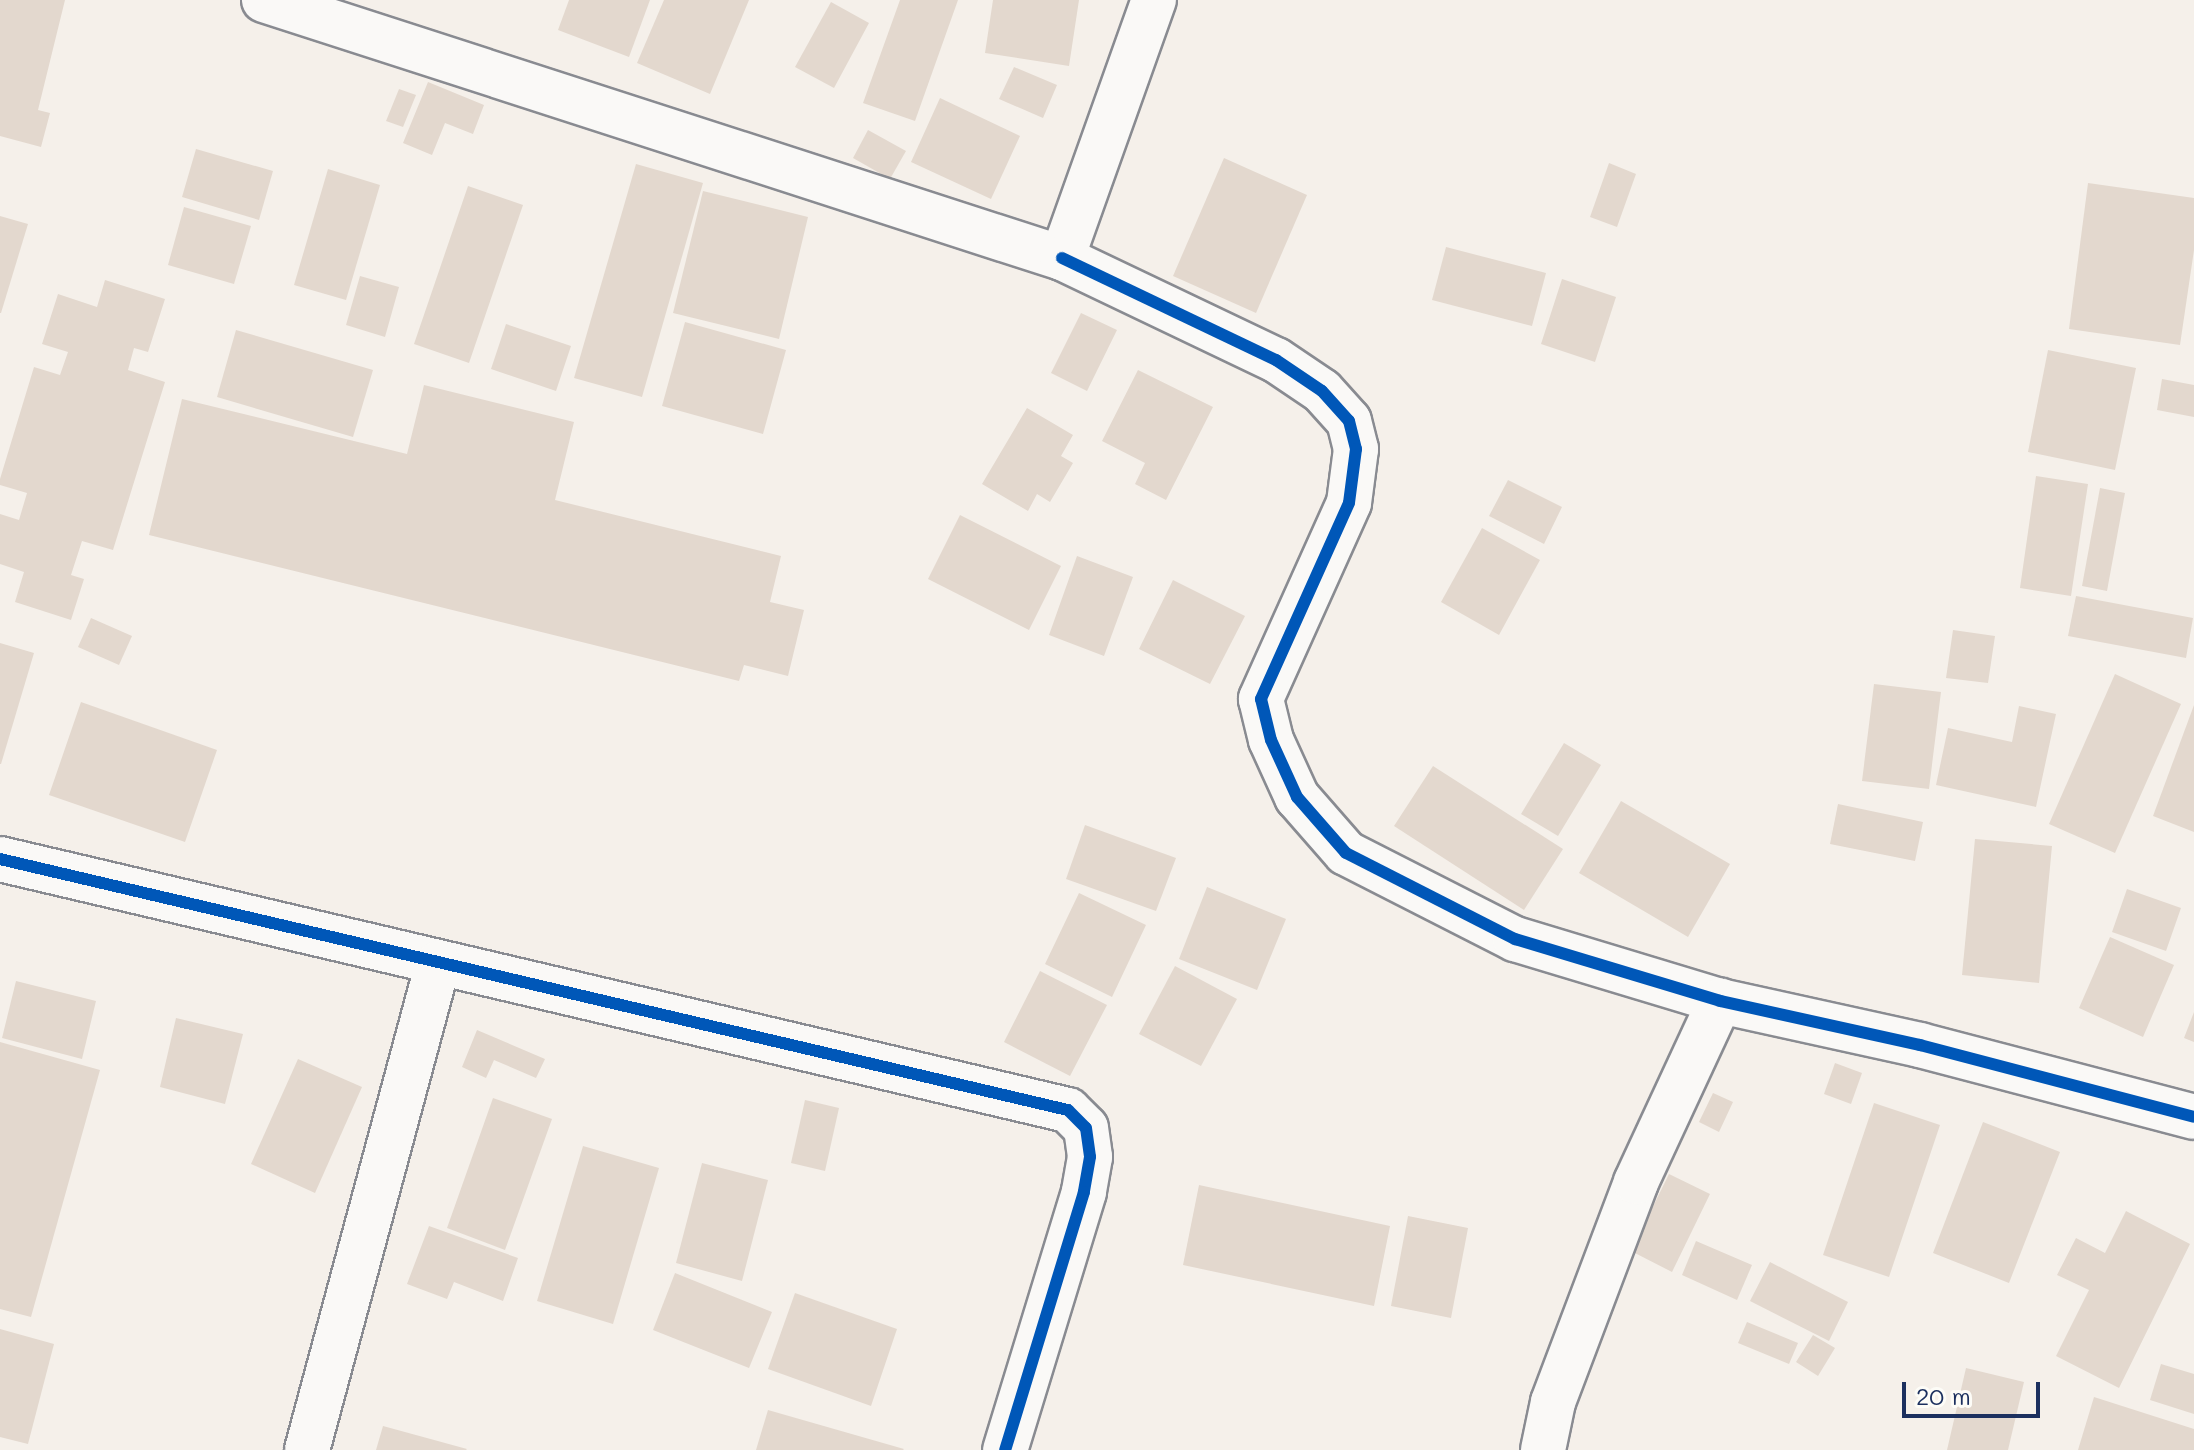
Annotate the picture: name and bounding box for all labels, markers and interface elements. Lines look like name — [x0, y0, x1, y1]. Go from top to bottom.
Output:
scale bar — [1906, 1366, 2044, 1416]
text: 20 m — [1916, 1380, 1971, 1411]

